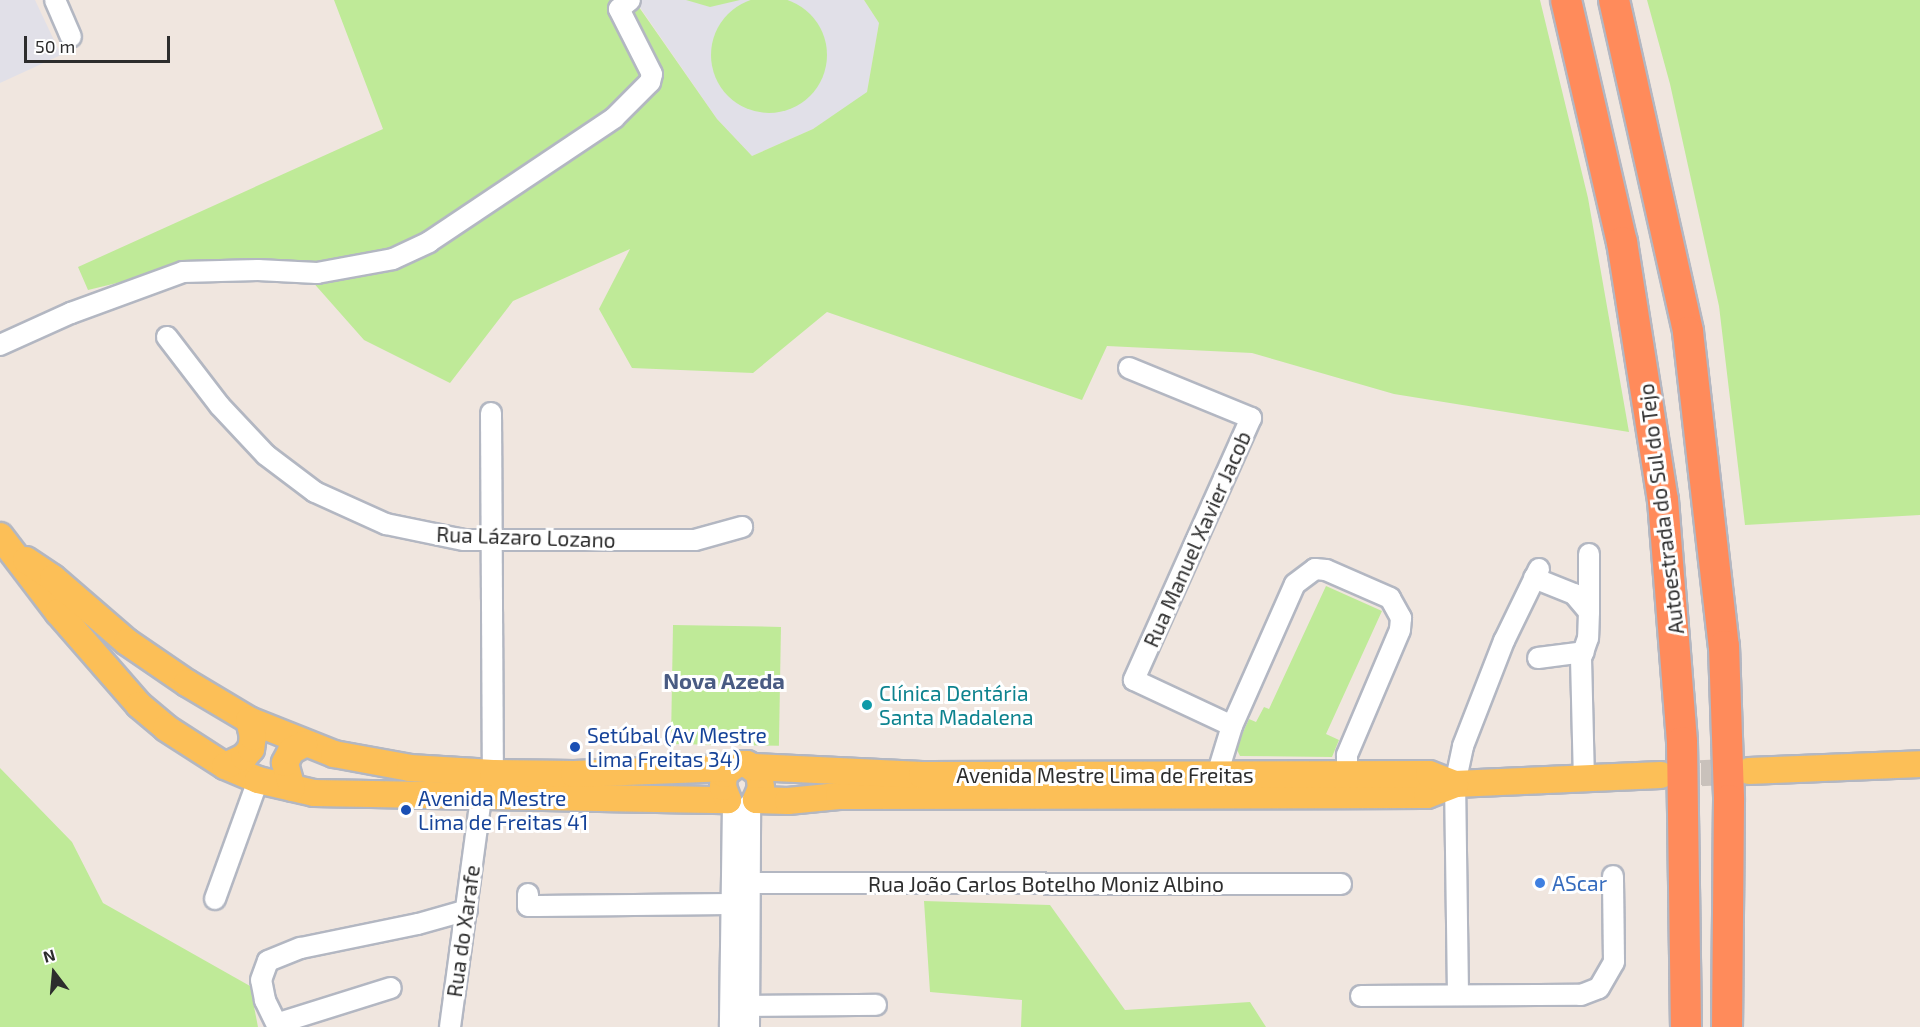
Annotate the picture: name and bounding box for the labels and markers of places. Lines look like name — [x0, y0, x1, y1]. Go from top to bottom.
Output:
place label: Clínica Dentária Santa Madalena — [879, 680, 1033, 730]
marker: Clínica Dentária Santa Madalena — [860, 698, 874, 712]
place label: Setúbal (Av Mestre Lima Freitas 34) — [587, 722, 768, 772]
marker: Setúbal (Av Mestre Lima Freitas 34) — [568, 740, 582, 754]
place label: Avenida Mestre Lima de Freitas 41 — [418, 785, 588, 835]
marker: Avenida Mestre Lima de Freitas 41 — [399, 803, 413, 817]
place label: AScar — [1552, 870, 1607, 896]
marker: AScar — [1533, 876, 1547, 890]

